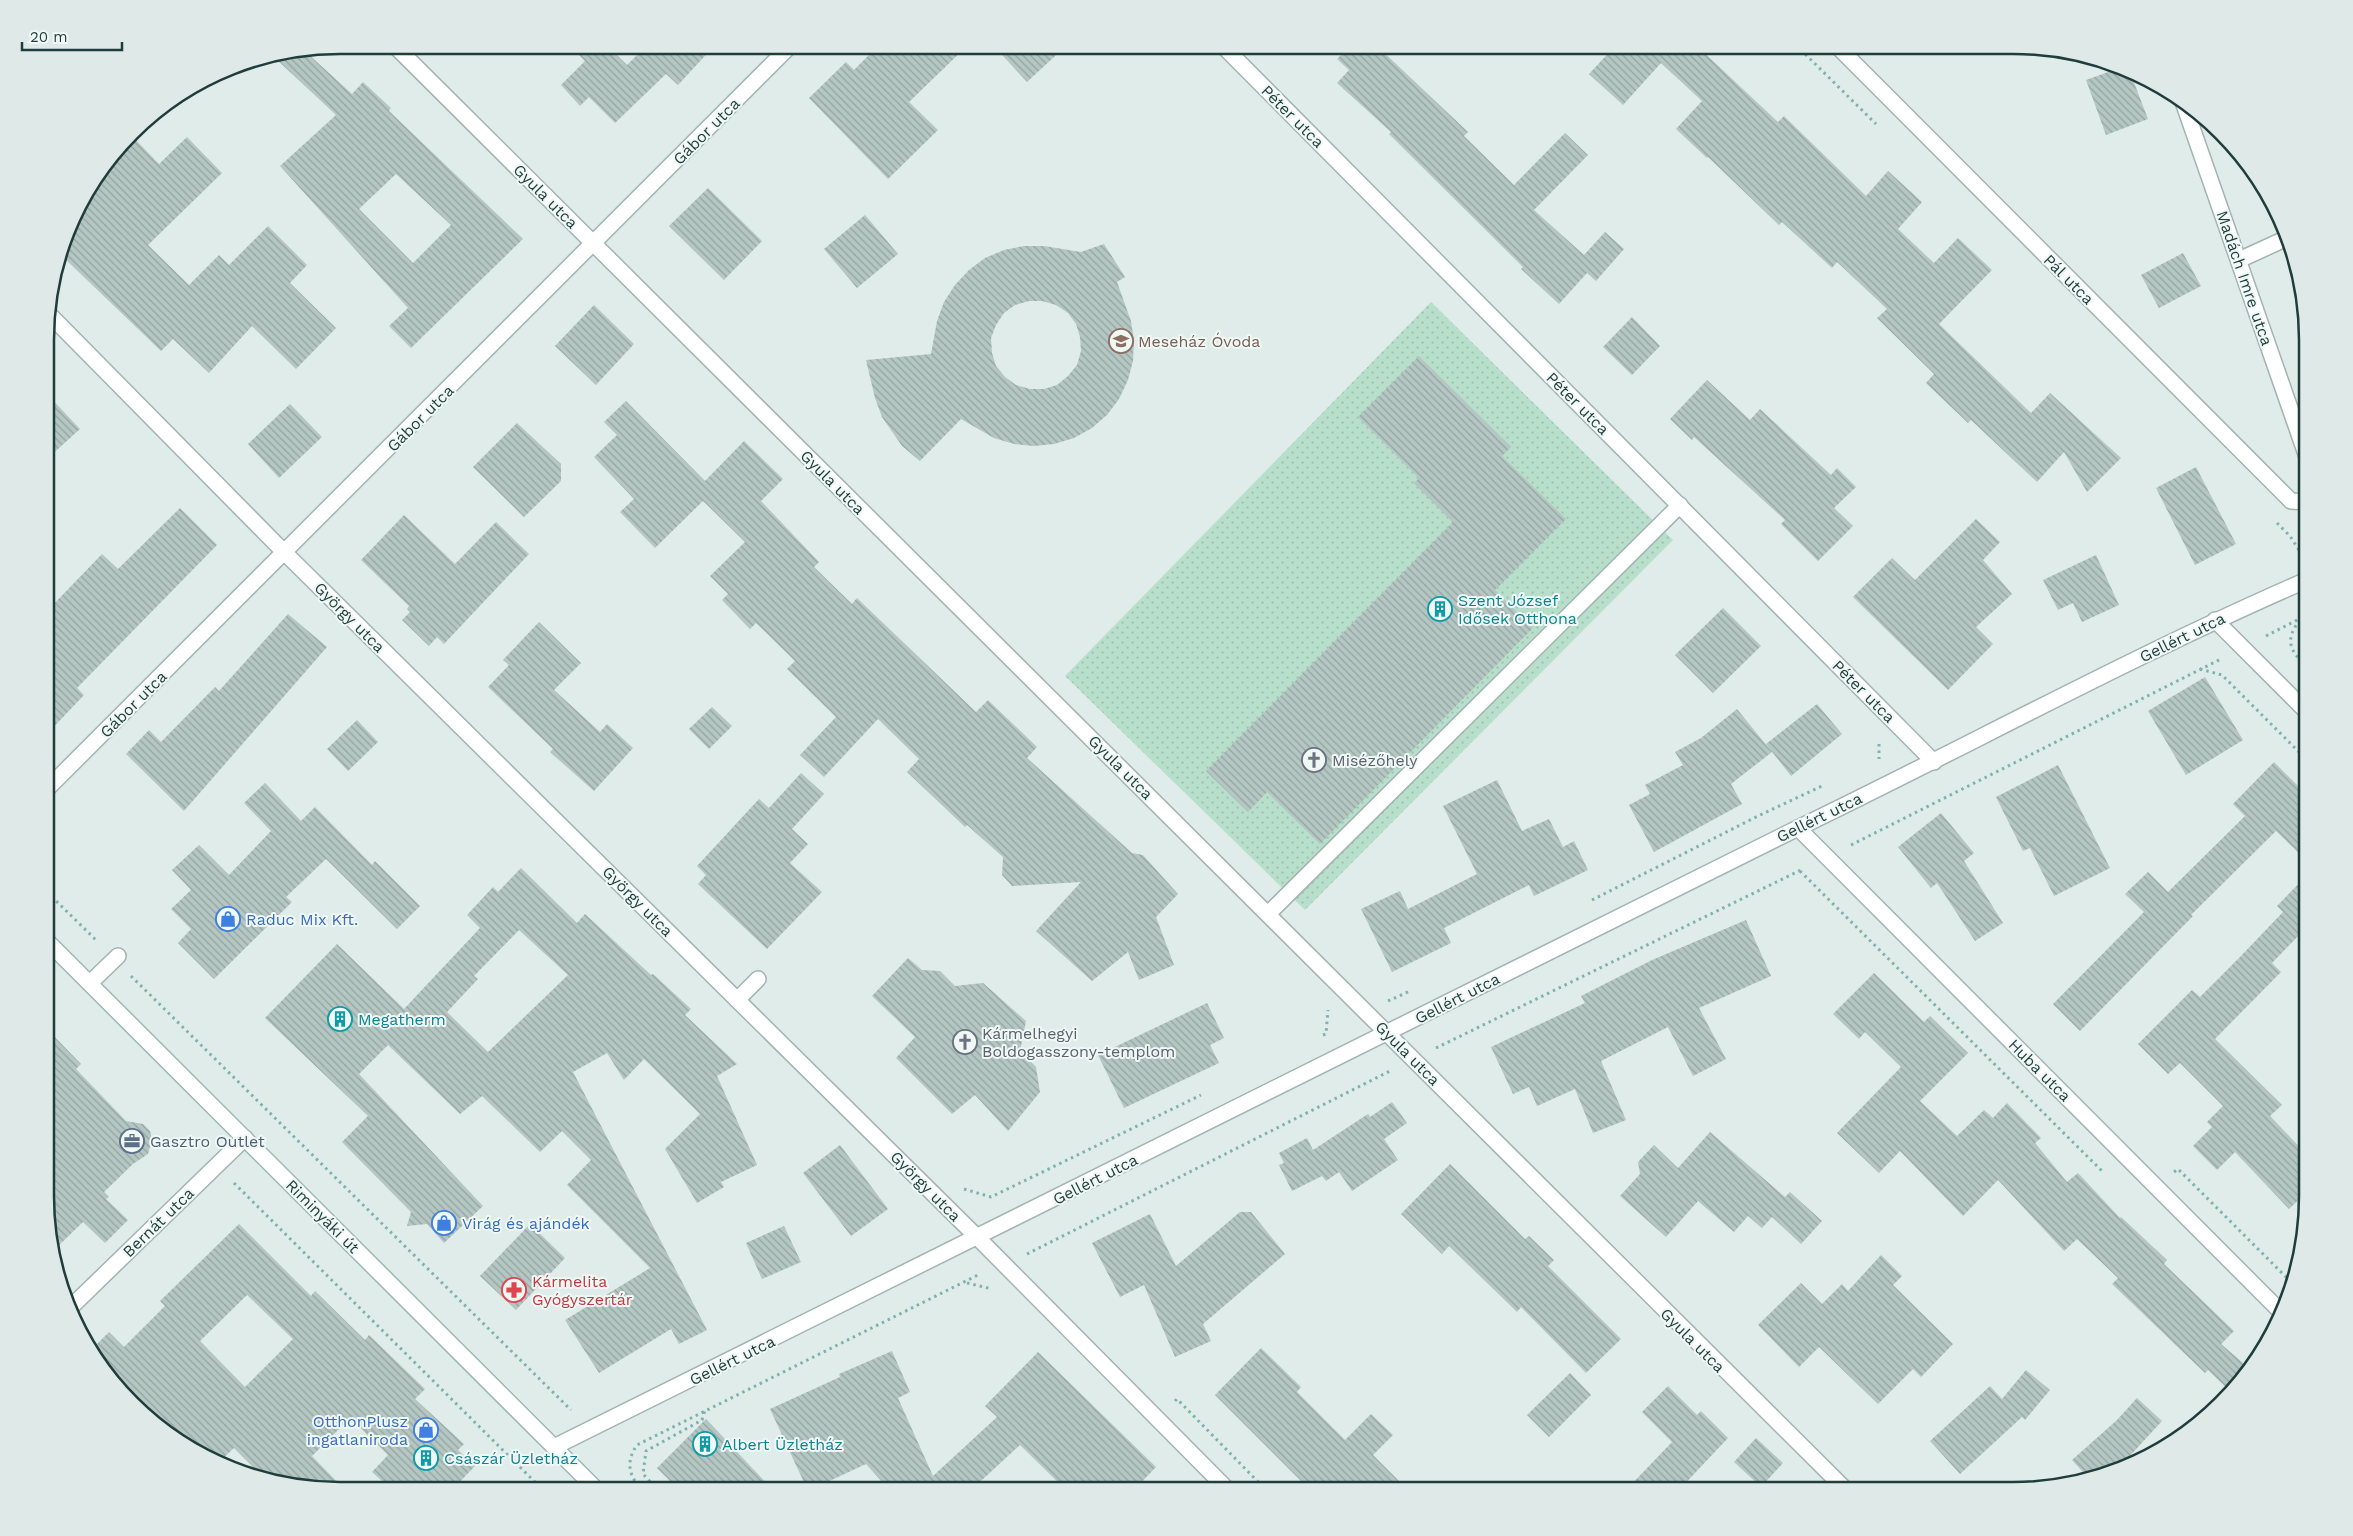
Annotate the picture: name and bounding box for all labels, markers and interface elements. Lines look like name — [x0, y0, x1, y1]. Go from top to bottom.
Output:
scale bar — [22, 20, 122, 52]
text: 20 m — [30, 28, 68, 46]
street label: Péter utca — [1257, 81, 1328, 152]
street label: Gábor utca — [669, 94, 744, 169]
street label: Gyula utca — [510, 160, 582, 232]
street label: Madách Imre utca — [2213, 208, 2277, 348]
street label: Pál utca — [2040, 250, 2098, 308]
school or university icon: Meseház Óvoda — [1108, 328, 1134, 354]
place label: Meseház Óvoda — [1138, 332, 1260, 351]
street label: Péter utca — [1542, 368, 1613, 439]
street label: Gábor utca — [383, 381, 458, 456]
street label: Gyula utca — [797, 446, 869, 518]
street label: György utca — [310, 578, 389, 657]
place label: Szent József Idősek Otthona — [1458, 591, 1577, 628]
building icon: Szent József Idősek Otthona — [1427, 596, 1453, 622]
street label: Gellért utca — [2136, 609, 2228, 666]
street label: Péter utca — [1828, 656, 1899, 727]
street label: Gábor utca — [96, 667, 171, 742]
street label: Gyula utca — [1085, 731, 1157, 803]
church icon: Misézőhely — [1301, 747, 1327, 773]
place label: Misézőhely — [1332, 751, 1418, 770]
street label: Gellért utca — [1773, 789, 1865, 846]
street label: György utca — [598, 862, 677, 941]
shop icon: Raduc Mix Kft. — [215, 906, 241, 932]
place label: Raduc Mix Kft. — [246, 910, 358, 929]
street label: Gellért utca — [1412, 969, 1503, 1028]
building icon: Megatherm — [327, 1006, 353, 1032]
place label: Megatherm — [358, 1010, 446, 1029]
street label: Gyula utca — [1372, 1017, 1444, 1089]
place label: Kármelhegyi Boldogasszony-templom — [982, 1024, 1175, 1061]
church icon: Kármelhegyi Boldogasszony-templom — [952, 1029, 978, 1055]
street label: Huba utca — [2005, 1035, 2075, 1105]
office icon: Gasztro Outlet — [119, 1128, 145, 1154]
place label: Gasztro Outlet — [150, 1132, 265, 1151]
street label: György utca — [886, 1147, 965, 1226]
street label: Gellért utca — [1050, 1150, 1141, 1209]
street label: Riminyáki út — [282, 1176, 364, 1257]
street label: Bernát utca — [119, 1184, 198, 1261]
shop icon: Virág és ajándék — [431, 1210, 457, 1236]
place label: Virág és ajándék — [462, 1214, 590, 1233]
place label: Kármelita Gyógyszertár — [532, 1272, 633, 1309]
pharmacy icon: Kármelita Gyógyszertár — [501, 1277, 527, 1303]
street label: Gyula utca — [1657, 1304, 1729, 1376]
street label: Gellért utca — [686, 1332, 778, 1389]
place label: OtthonPlusz ingatlaniroda — [307, 1412, 408, 1449]
shop icon: OtthonPlusz ingatlaniroda — [413, 1417, 439, 1443]
building icon: Albert Üzletház — [692, 1431, 718, 1457]
place label: Albert Üzletház — [722, 1435, 843, 1454]
building icon: Császár Üzletház — [413, 1445, 439, 1471]
place label: Császár Üzletház — [444, 1449, 578, 1468]

